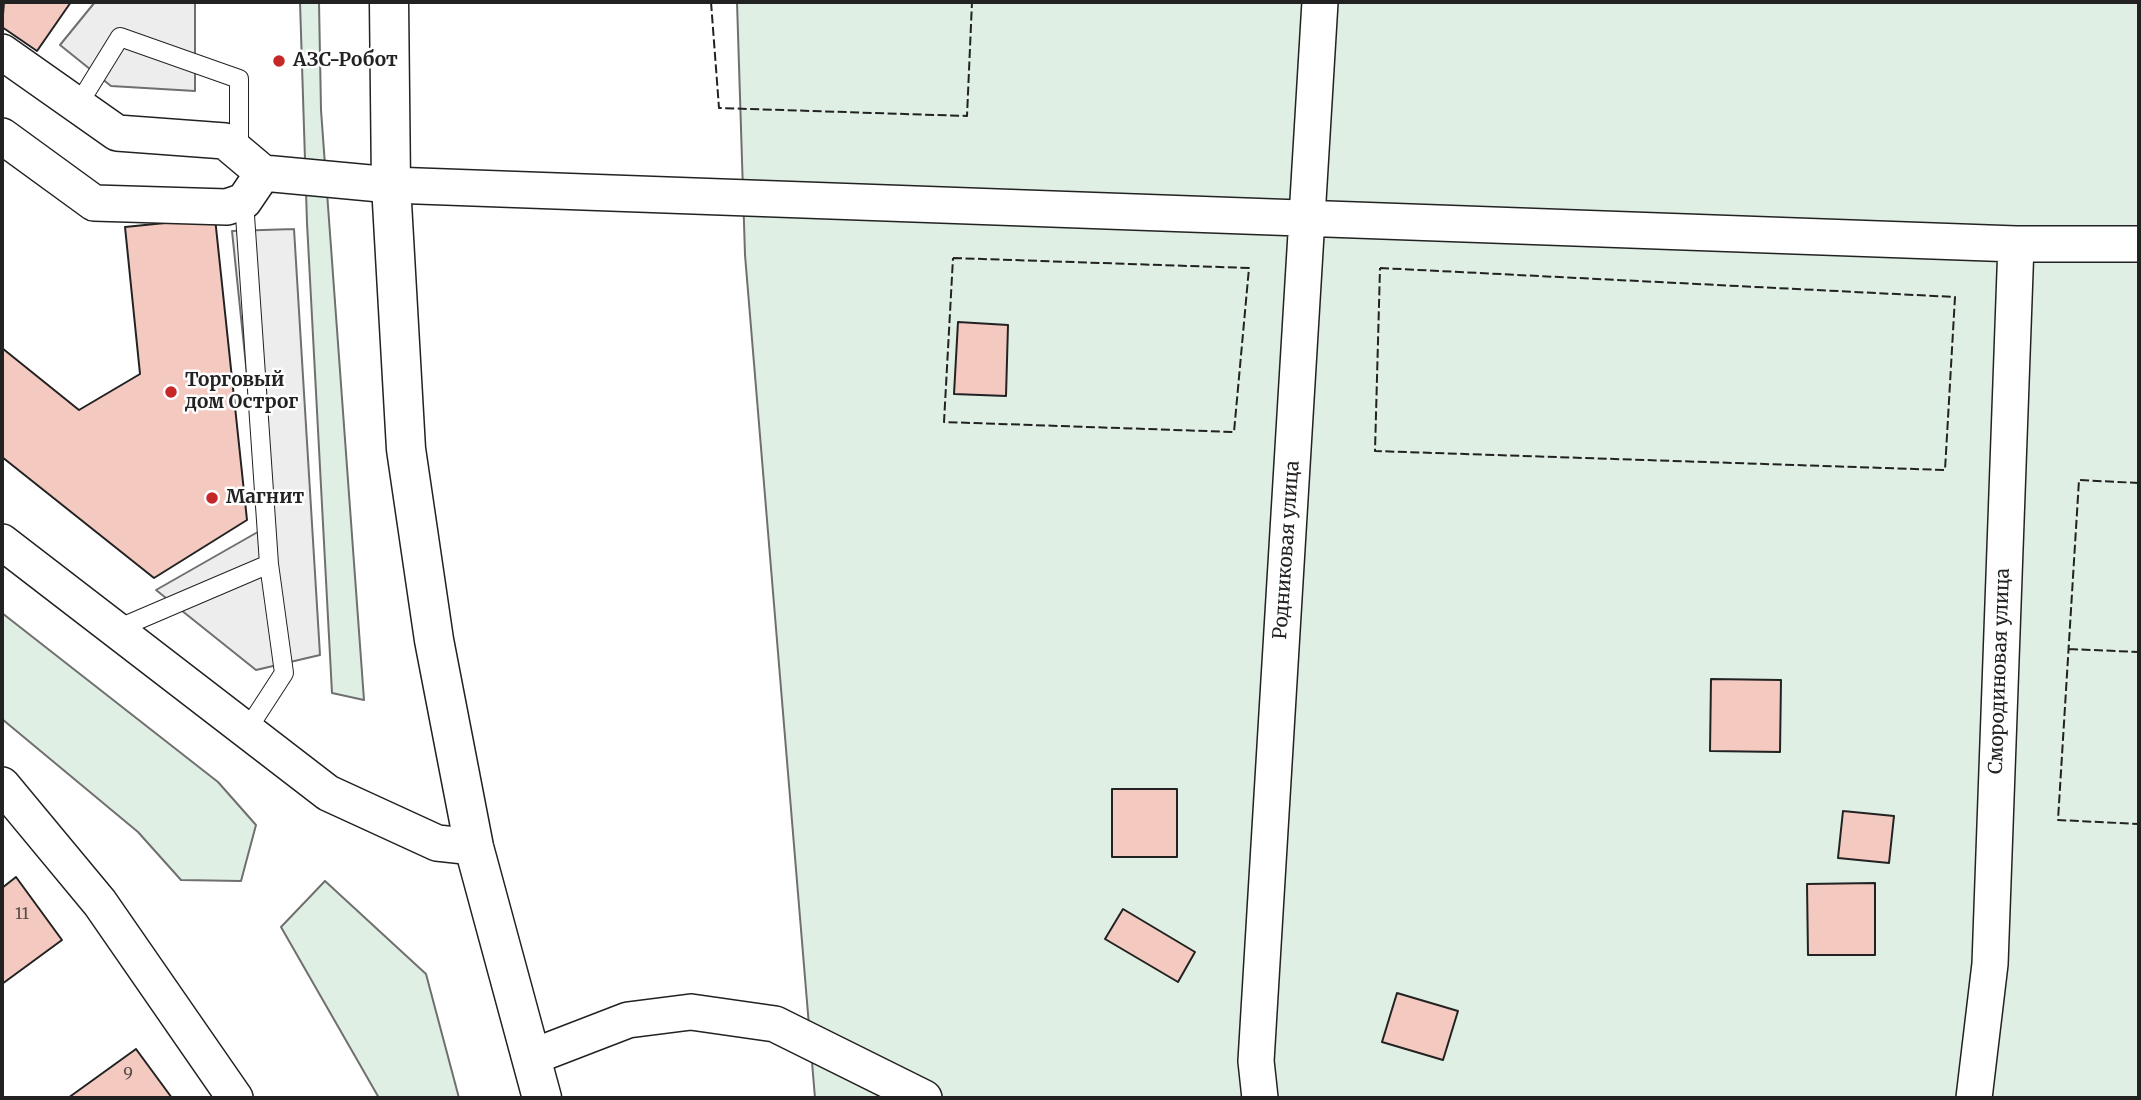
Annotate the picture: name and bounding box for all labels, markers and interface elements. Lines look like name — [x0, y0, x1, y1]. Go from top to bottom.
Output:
place label: АЗС-Робот — [293, 50, 398, 72]
marker: АЗС-Робот — [271, 53, 287, 69]
place label: Торговый дом Острог — [185, 370, 298, 414]
marker: Торговый дом Острог — [163, 384, 179, 400]
street label: Родниковая улица — [1269, 460, 1305, 640]
place label: Магнит — [226, 487, 304, 509]
marker: Магнит — [204, 490, 220, 506]
street label: Смородиновая улица — [1985, 568, 2015, 774]
house number: 11 — [15, 904, 29, 924]
house number: 9 — [123, 1064, 133, 1084]

